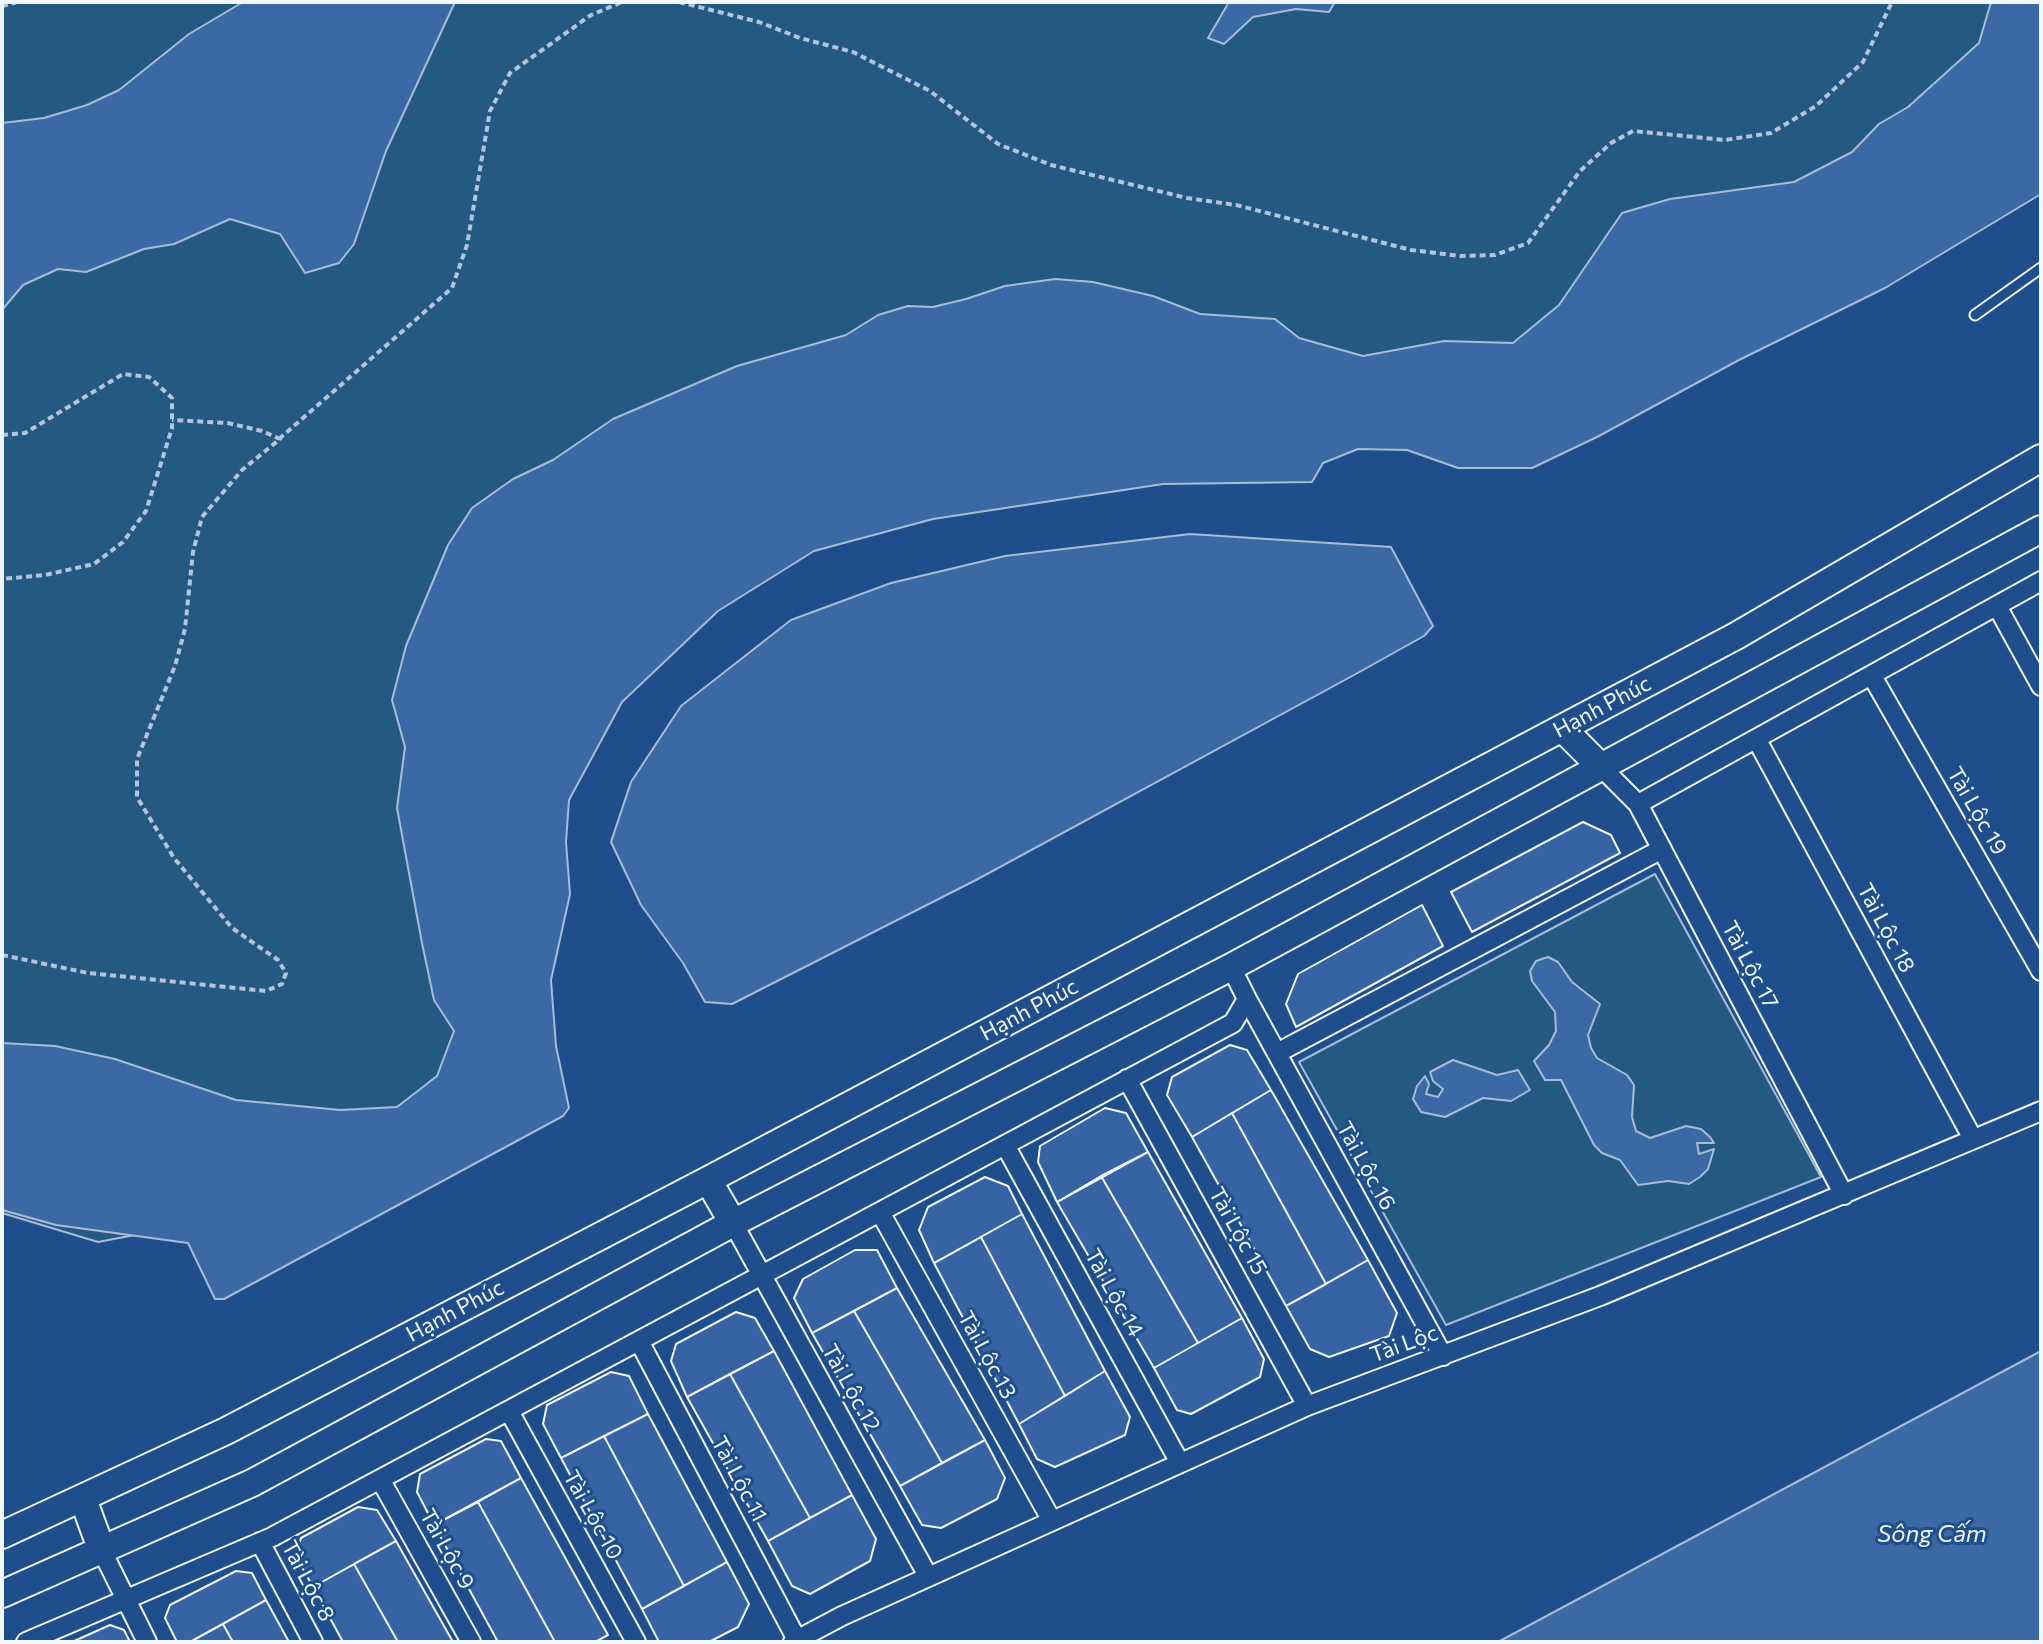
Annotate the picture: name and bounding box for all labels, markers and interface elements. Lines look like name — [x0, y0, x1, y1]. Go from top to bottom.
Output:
street label: Hạnh Phúc — [1549, 670, 1655, 744]
street label: Tài Lộc 19 — [1941, 762, 2013, 860]
street label: Tài Lộc 18 — [1852, 879, 1920, 977]
street label: Tài Lộc 17 — [1716, 917, 1784, 1013]
street label: Hạnh Phúc — [976, 973, 1082, 1047]
street label: Tài Lộc 16 — [1331, 1117, 1401, 1215]
street label: Tài Lộc 15 — [1203, 1182, 1273, 1280]
street label: Tài Lộc 14 — [1079, 1244, 1149, 1342]
street label: Hạnh Phúc — [402, 1274, 508, 1348]
street label: Tài Lộc 13 — [952, 1307, 1022, 1403]
street label: Tài Lộc — [1367, 1320, 1441, 1368]
street label: Tài Lộc 12 — [816, 1340, 886, 1436]
street label: Tài Lộc 11 — [705, 1432, 773, 1526]
street label: Tài Lộc 10 — [558, 1466, 628, 1564]
street label: Tài Lộc 9 — [414, 1504, 480, 1594]
water label: Sông Cấm — [1877, 1520, 1987, 1548]
street label: Tài Lộc 8 — [276, 1536, 340, 1626]

